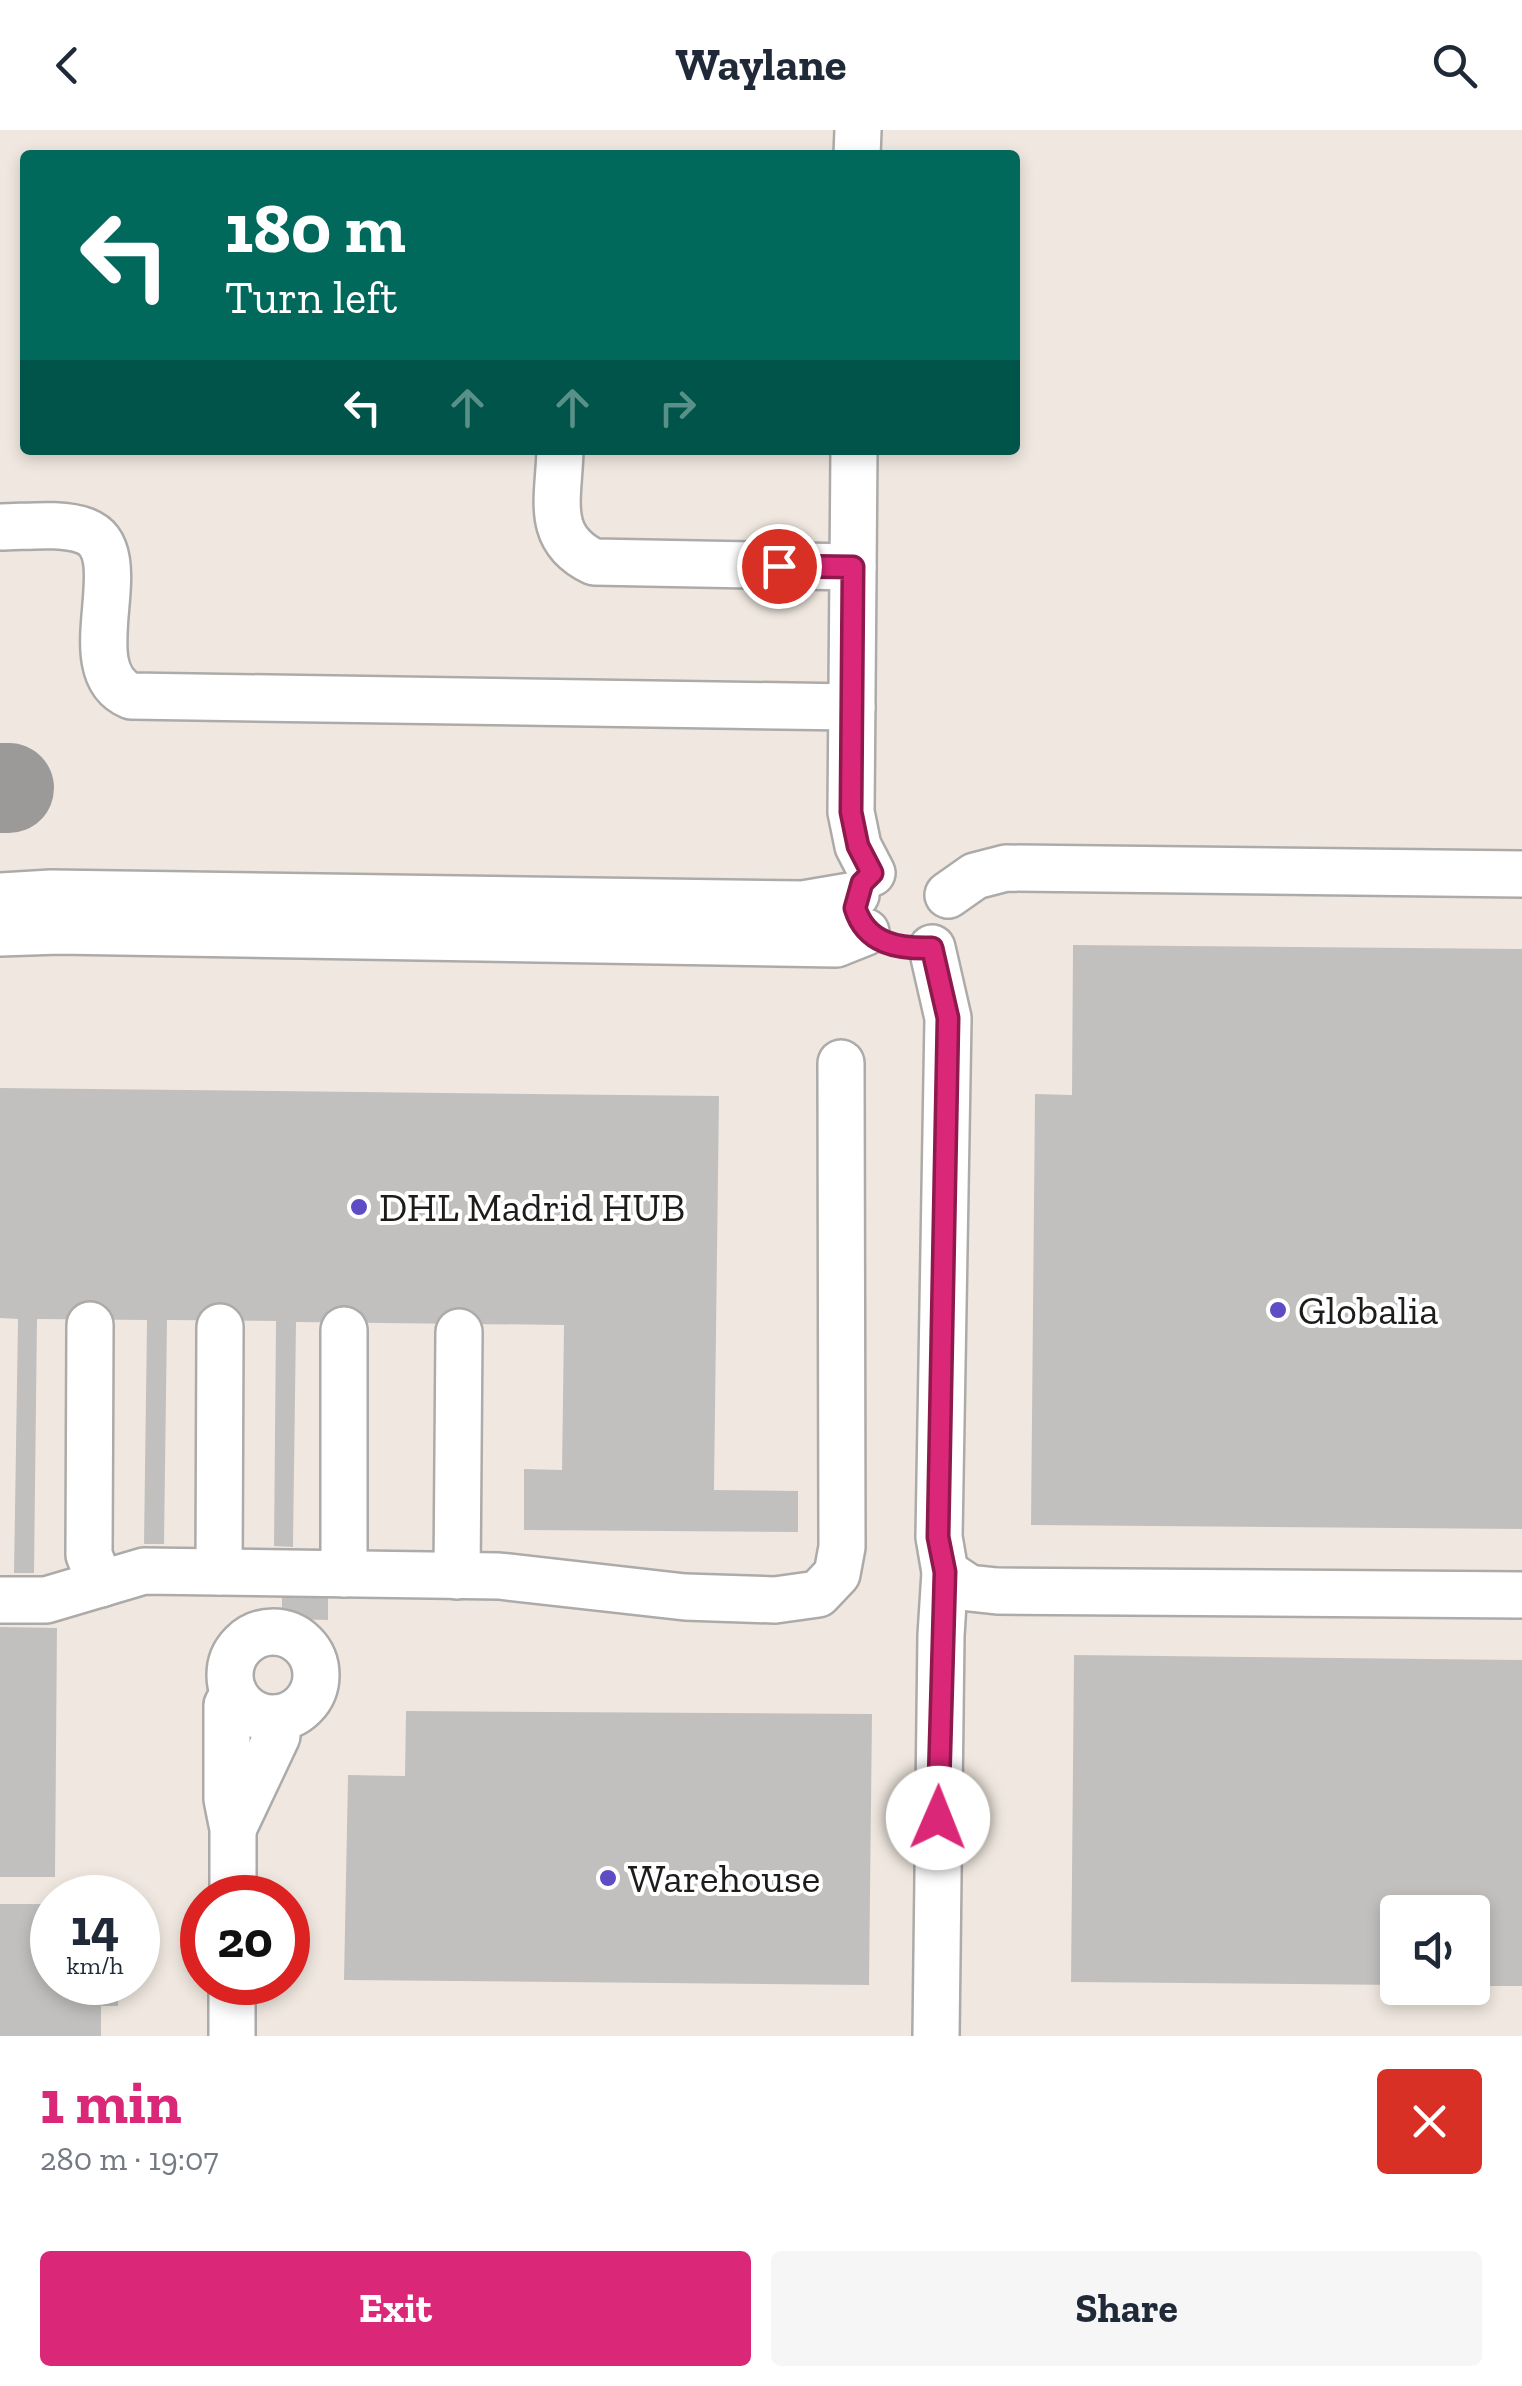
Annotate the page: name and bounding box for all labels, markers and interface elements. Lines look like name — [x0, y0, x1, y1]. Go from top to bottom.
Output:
icon: back — [40, 38, 95, 93]
text: Waylane — [675, 38, 847, 92]
icon: search — [1427, 38, 1482, 93]
text: 180 m — [225, 186, 406, 270]
icon: left — [60, 190, 190, 320]
text: Turn left — [225, 271, 397, 325]
icon: left — [335, 380, 390, 435]
icon: ahead — [440, 380, 495, 435]
icon: ahead — [545, 380, 600, 435]
icon: right — [650, 380, 705, 435]
pin — [737, 524, 822, 609]
icon: arrive — [752, 539, 807, 594]
place label: DHL Madrid HUB — [379, 1183, 685, 1231]
marker: DHL Madrid HUB — [348, 1196, 370, 1218]
place label: Globalia — [1298, 1286, 1439, 1334]
marker: Globalia — [1267, 1299, 1289, 1321]
position arrow — [886, 1766, 990, 1870]
place label: Warehouse — [628, 1854, 820, 1902]
marker: Warehouse — [597, 1867, 619, 1889]
speed limit sign: 20 — [180, 1875, 310, 2005]
map controls — [1380, 1895, 1490, 2005]
button: sound — [1380, 1895, 1490, 2005]
text: 14 — [71, 1898, 119, 1958]
text: km/h — [66, 1950, 124, 1980]
text: 1 min — [40, 2066, 182, 2138]
button: close — [1377, 2069, 1482, 2174]
text: 280 m · 19:07 — [40, 2140, 219, 2178]
button: Exit — [40, 2251, 751, 2366]
button: Share — [771, 2251, 1482, 2366]

